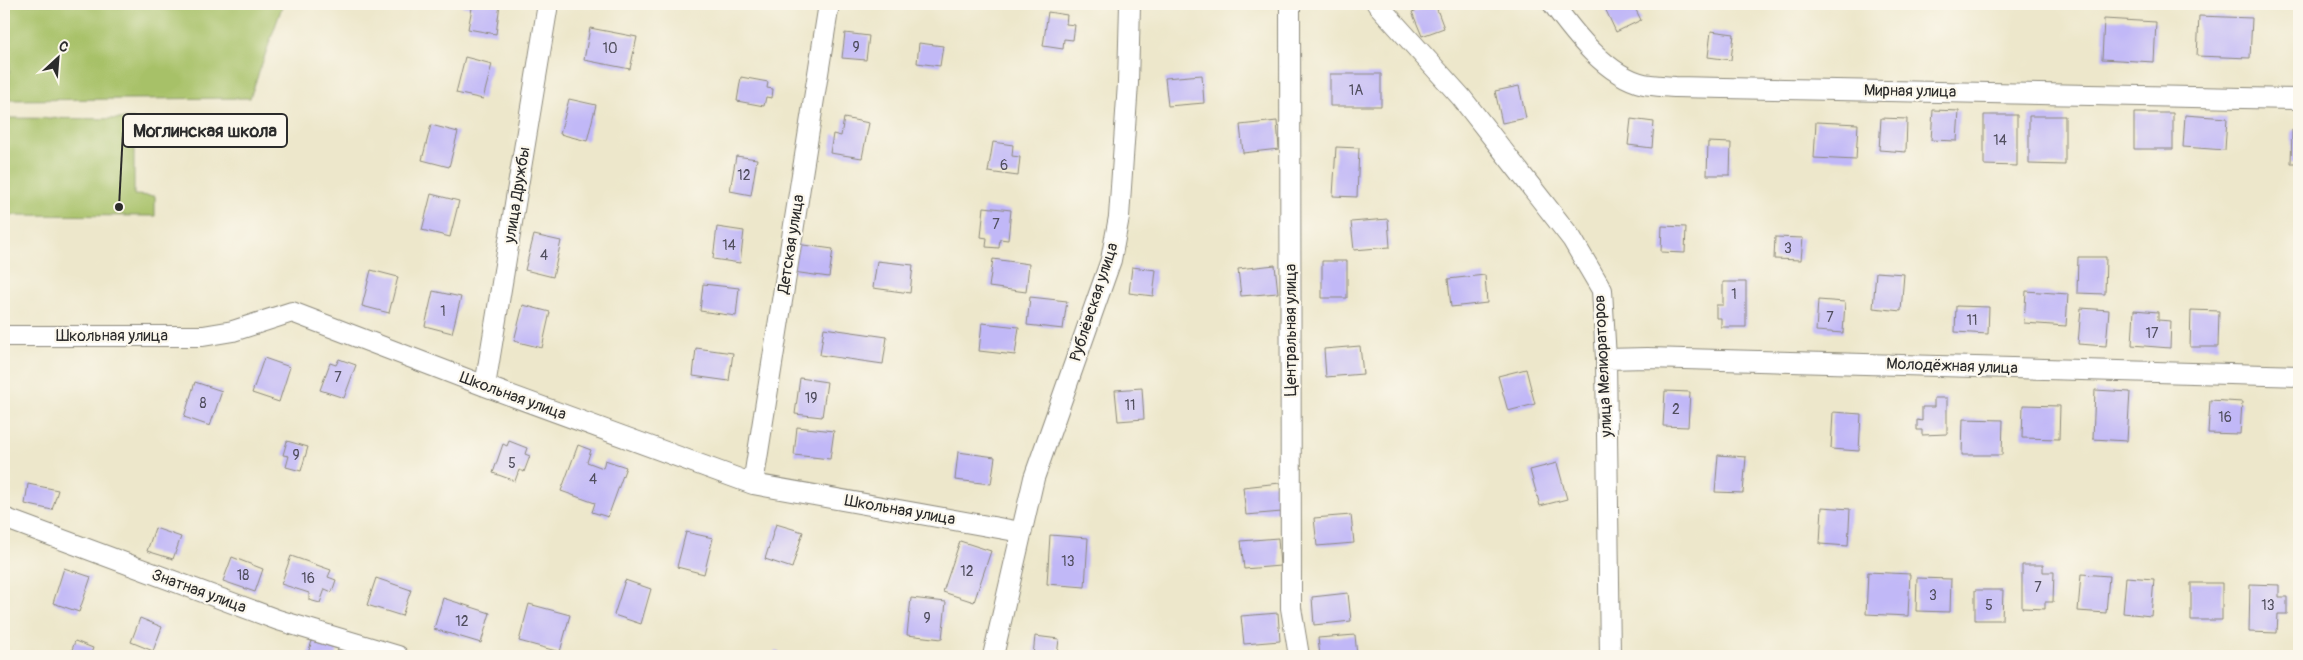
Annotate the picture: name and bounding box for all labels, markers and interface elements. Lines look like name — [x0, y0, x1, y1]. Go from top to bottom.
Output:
north arrow — [32, 32, 82, 82]
text: С — [56, 37, 71, 56]
house number: 9 — [852, 39, 860, 56]
house number: 10 — [602, 40, 618, 57]
street label: Мирная улица — [1864, 80, 1956, 102]
house number: 1А — [1349, 82, 1363, 99]
callout: Моглинская школа — [123, 114, 287, 147]
text: Моглинская школа — [133, 120, 278, 143]
house number: 14 — [1993, 132, 2007, 149]
street label: улица Дружбы — [499, 146, 534, 245]
house number: 6 — [1000, 157, 1008, 174]
house number: 12 — [737, 167, 751, 184]
street label: Детская улица — [773, 193, 809, 296]
house number: 7 — [992, 216, 1000, 233]
house number: 14 — [722, 237, 736, 254]
street label: Рублёвская улица — [1065, 240, 1123, 364]
house number: 3 — [1784, 240, 1792, 257]
house number: 4 — [540, 247, 548, 264]
street label: Центральная улица — [1281, 264, 1301, 396]
house number: 1 — [1731, 286, 1737, 303]
street label: улица Мелиораторов — [1589, 294, 1617, 439]
house number: 1 — [440, 303, 446, 320]
house number: 7 — [1826, 309, 1834, 326]
house number: 11 — [1967, 312, 1977, 329]
house number: 17 — [2146, 325, 2159, 342]
street label: Школьная улица — [56, 326, 168, 346]
street label: Молодёжная улица — [1886, 354, 2018, 378]
street label: Школьная улица — [457, 367, 569, 425]
house number: 7 — [334, 369, 342, 386]
house number: 19 — [805, 390, 817, 407]
house number: 8 — [199, 395, 207, 412]
house number: 11 — [1125, 397, 1135, 414]
house number: 2 — [1672, 401, 1680, 418]
house number: 16 — [2218, 409, 2232, 426]
house number: 9 — [292, 447, 300, 464]
house number: 5 — [508, 455, 516, 472]
house number: 4 — [589, 471, 597, 488]
street label: Школьная улица — [843, 490, 957, 530]
house number: 13 — [1061, 553, 1075, 570]
house number: 12 — [960, 563, 974, 580]
street label: Знатная улица — [149, 565, 249, 617]
house number: 18 — [237, 567, 249, 584]
house number: 16 — [301, 570, 315, 587]
house number: 7 — [2034, 579, 2042, 596]
house number: 3 — [1929, 587, 1937, 604]
house number: 5 — [1985, 597, 1993, 614]
house number: 13 — [2261, 597, 2275, 614]
house number: 9 — [923, 610, 931, 627]
house number: 12 — [455, 613, 469, 630]

